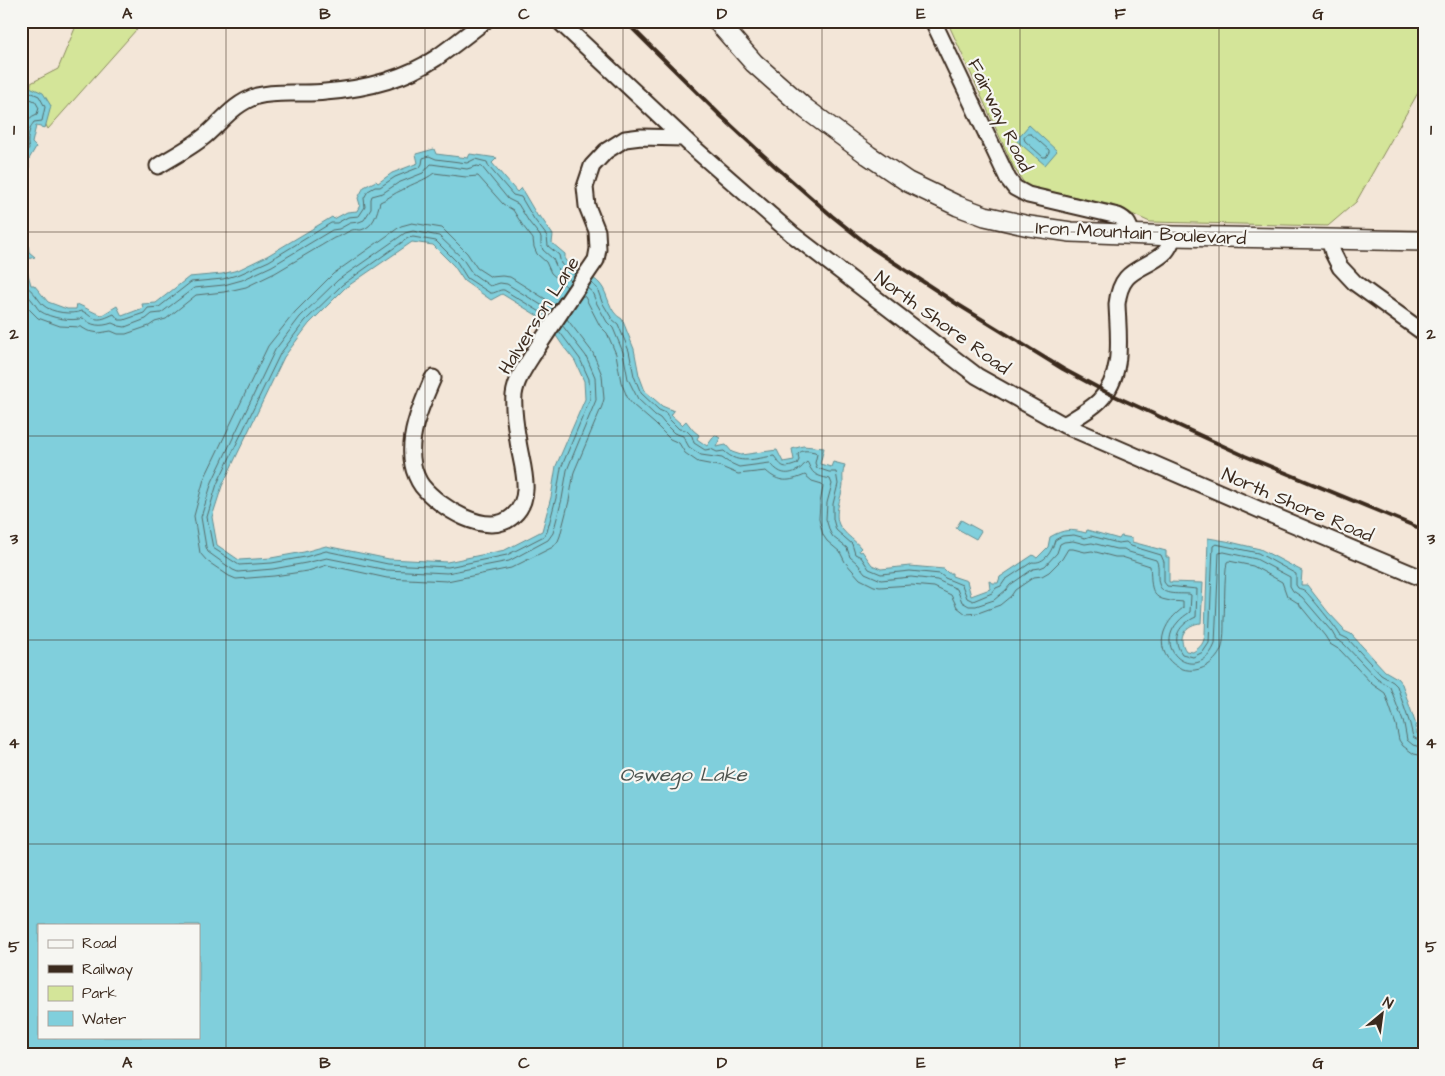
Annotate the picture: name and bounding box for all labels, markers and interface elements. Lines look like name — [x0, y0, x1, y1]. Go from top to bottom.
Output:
text: A — [122, 3, 133, 25]
text: B — [319, 3, 331, 25]
text: C — [518, 3, 530, 25]
text: D — [717, 3, 728, 25]
text: E — [916, 3, 926, 25]
text: F — [1114, 3, 1126, 25]
text: G — [1312, 3, 1324, 25]
street label: Fairway Road — [960, 55, 1039, 177]
text: 1 — [13, 119, 16, 141]
text: 1 — [1430, 119, 1433, 141]
street label: Iron Mountain Boulevard — [1035, 214, 1247, 253]
street label: Halverson Lane — [492, 252, 586, 380]
street label: North Shore Road — [869, 265, 1016, 382]
text: 2 — [8, 323, 19, 345]
text: 2 — [1425, 323, 1436, 345]
street label: North Shore Road — [1218, 461, 1378, 550]
text: 3 — [9, 528, 19, 550]
text: 3 — [1426, 528, 1436, 550]
text: 4 — [9, 732, 20, 754]
text: 4 — [1426, 732, 1437, 754]
water label: Oswego Lake — [619, 761, 748, 790]
legend — [38, 924, 200, 1038]
text: Road — [82, 933, 117, 954]
text: 5 — [8, 936, 20, 958]
text: 5 — [1425, 936, 1437, 958]
text: Railway — [82, 959, 133, 981]
text: Park — [82, 983, 117, 1004]
north arrow — [1358, 988, 1408, 1038]
text: N — [1379, 993, 1397, 1014]
text: Water — [82, 1009, 126, 1030]
text: A — [122, 1052, 133, 1074]
text: B — [319, 1052, 331, 1074]
text: C — [518, 1052, 530, 1074]
text: D — [717, 1052, 728, 1074]
text: E — [916, 1052, 926, 1074]
text: F — [1114, 1052, 1126, 1074]
text: G — [1312, 1052, 1324, 1074]

